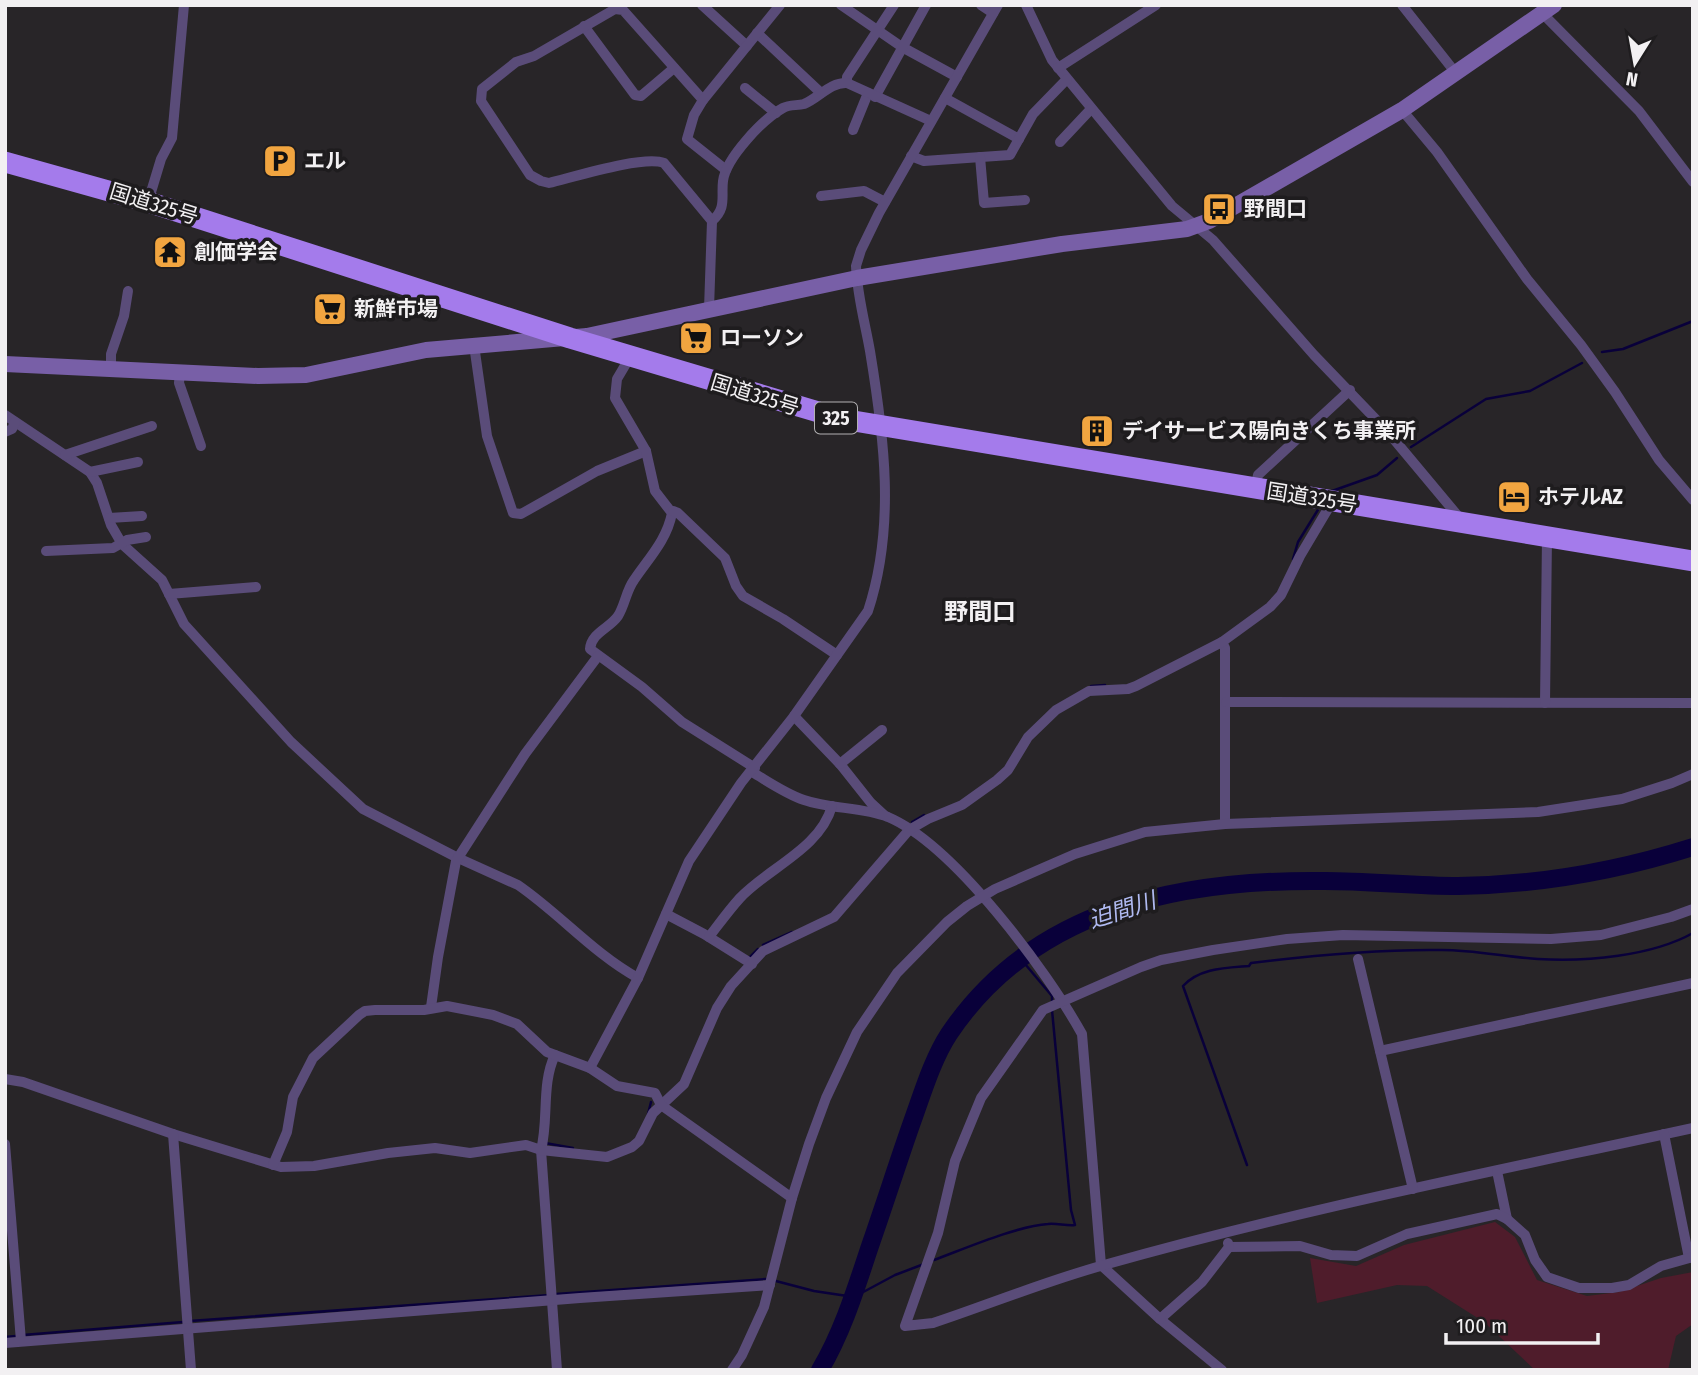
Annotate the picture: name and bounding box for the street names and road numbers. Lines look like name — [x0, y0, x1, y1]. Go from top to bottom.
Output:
street label: 国道325号 — [107, 178, 201, 230]
street label: 国道325号 — [708, 369, 802, 421]
road number: 325 — [815, 402, 857, 434]
street label: 国道325号 — [1265, 478, 1359, 518]

